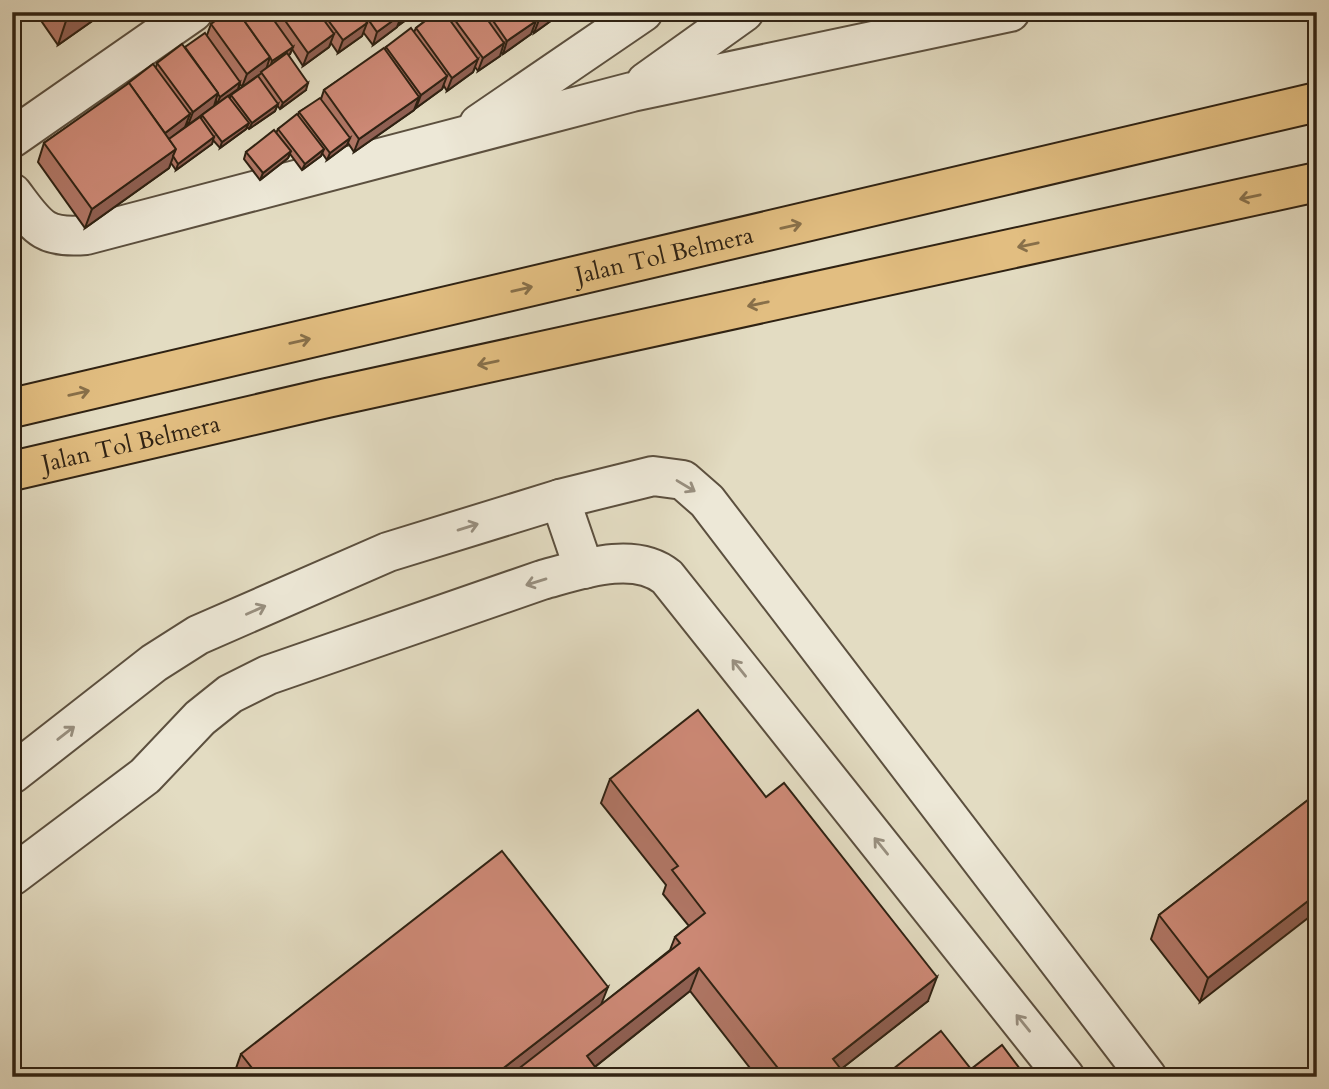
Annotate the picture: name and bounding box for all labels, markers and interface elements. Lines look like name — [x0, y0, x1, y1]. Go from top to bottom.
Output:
one-way arrow — [1239, 190, 1262, 204]
one-way arrow — [779, 218, 802, 232]
street label: Jalan Tol Belmera — [569, 219, 757, 293]
one-way arrow — [1017, 239, 1040, 253]
one-way arrow — [510, 282, 533, 295]
one-way arrow — [747, 298, 770, 312]
one-way arrow — [288, 334, 311, 347]
one-way arrow — [477, 357, 500, 371]
one-way arrow — [67, 386, 90, 399]
street label: Jalan Tol Belmera — [36, 407, 224, 481]
one-way arrow — [676, 479, 696, 493]
one-way arrow — [456, 520, 478, 532]
one-way arrow — [525, 576, 547, 589]
one-way arrow — [245, 603, 266, 616]
one-way arrow — [731, 659, 746, 677]
one-way arrow — [57, 725, 75, 740]
one-way arrow — [873, 837, 888, 855]
one-way arrow — [1015, 1015, 1030, 1033]

